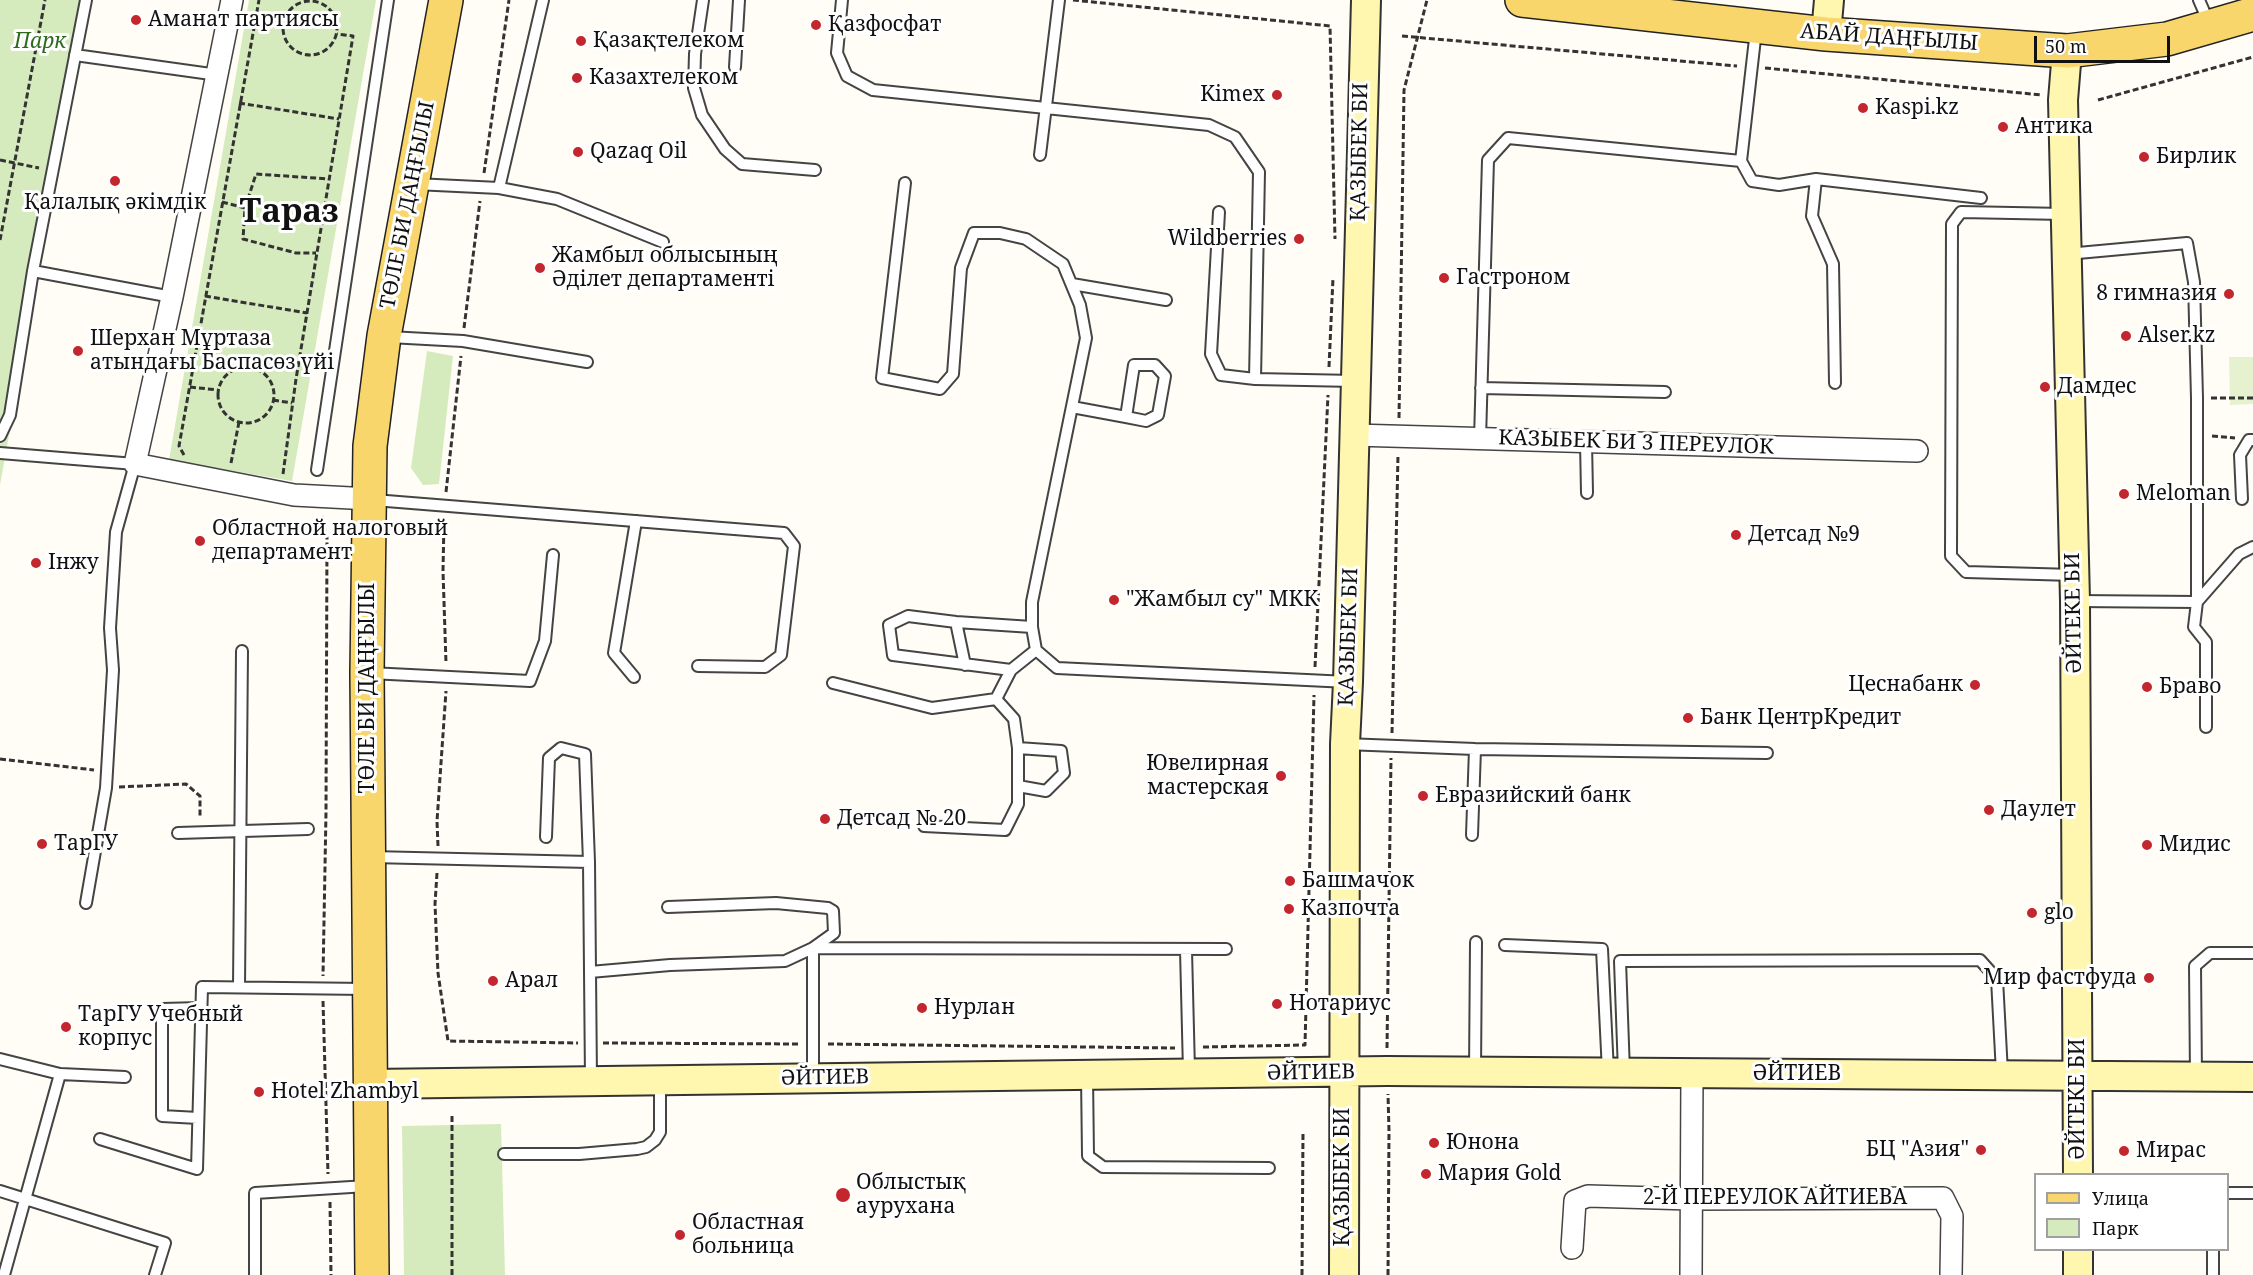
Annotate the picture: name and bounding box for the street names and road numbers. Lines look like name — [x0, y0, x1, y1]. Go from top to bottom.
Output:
street label: АБАЙ ДАҢҒЫЛЫ — [1799, 19, 1979, 57]
street label: ҚАЗЫБЕК БИ — [1346, 82, 1374, 222]
street label: ТӨЛЕ БИ ДАҢҒЫЛЫ — [376, 99, 440, 311]
street label: КАЗЫБЕК БИ 3 ПЕРЕУЛОК — [1498, 426, 1774, 460]
street label: ӘЙТЕКЕ БИ — [2060, 552, 2088, 674]
street label: ҚАЗЫБЕК БИ — [1334, 567, 1364, 707]
street label: ТӨЛЕ БИ ДАҢҒЫЛЫ — [355, 583, 381, 793]
street label: ӘЙТЕКЕ БИ — [2065, 1038, 2091, 1160]
street label: ӘЙТИЕВ — [1267, 1060, 1355, 1086]
street label: ӘЙТИЕВ — [1753, 1061, 1841, 1087]
street label: ӘЙТИЕВ — [781, 1065, 869, 1091]
street label: ҚАЗЫБЕК БИ — [1330, 1108, 1356, 1246]
street label: 2-Й ПЕРЕУЛОК АЙТИЕВА — [1643, 1185, 1907, 1211]

